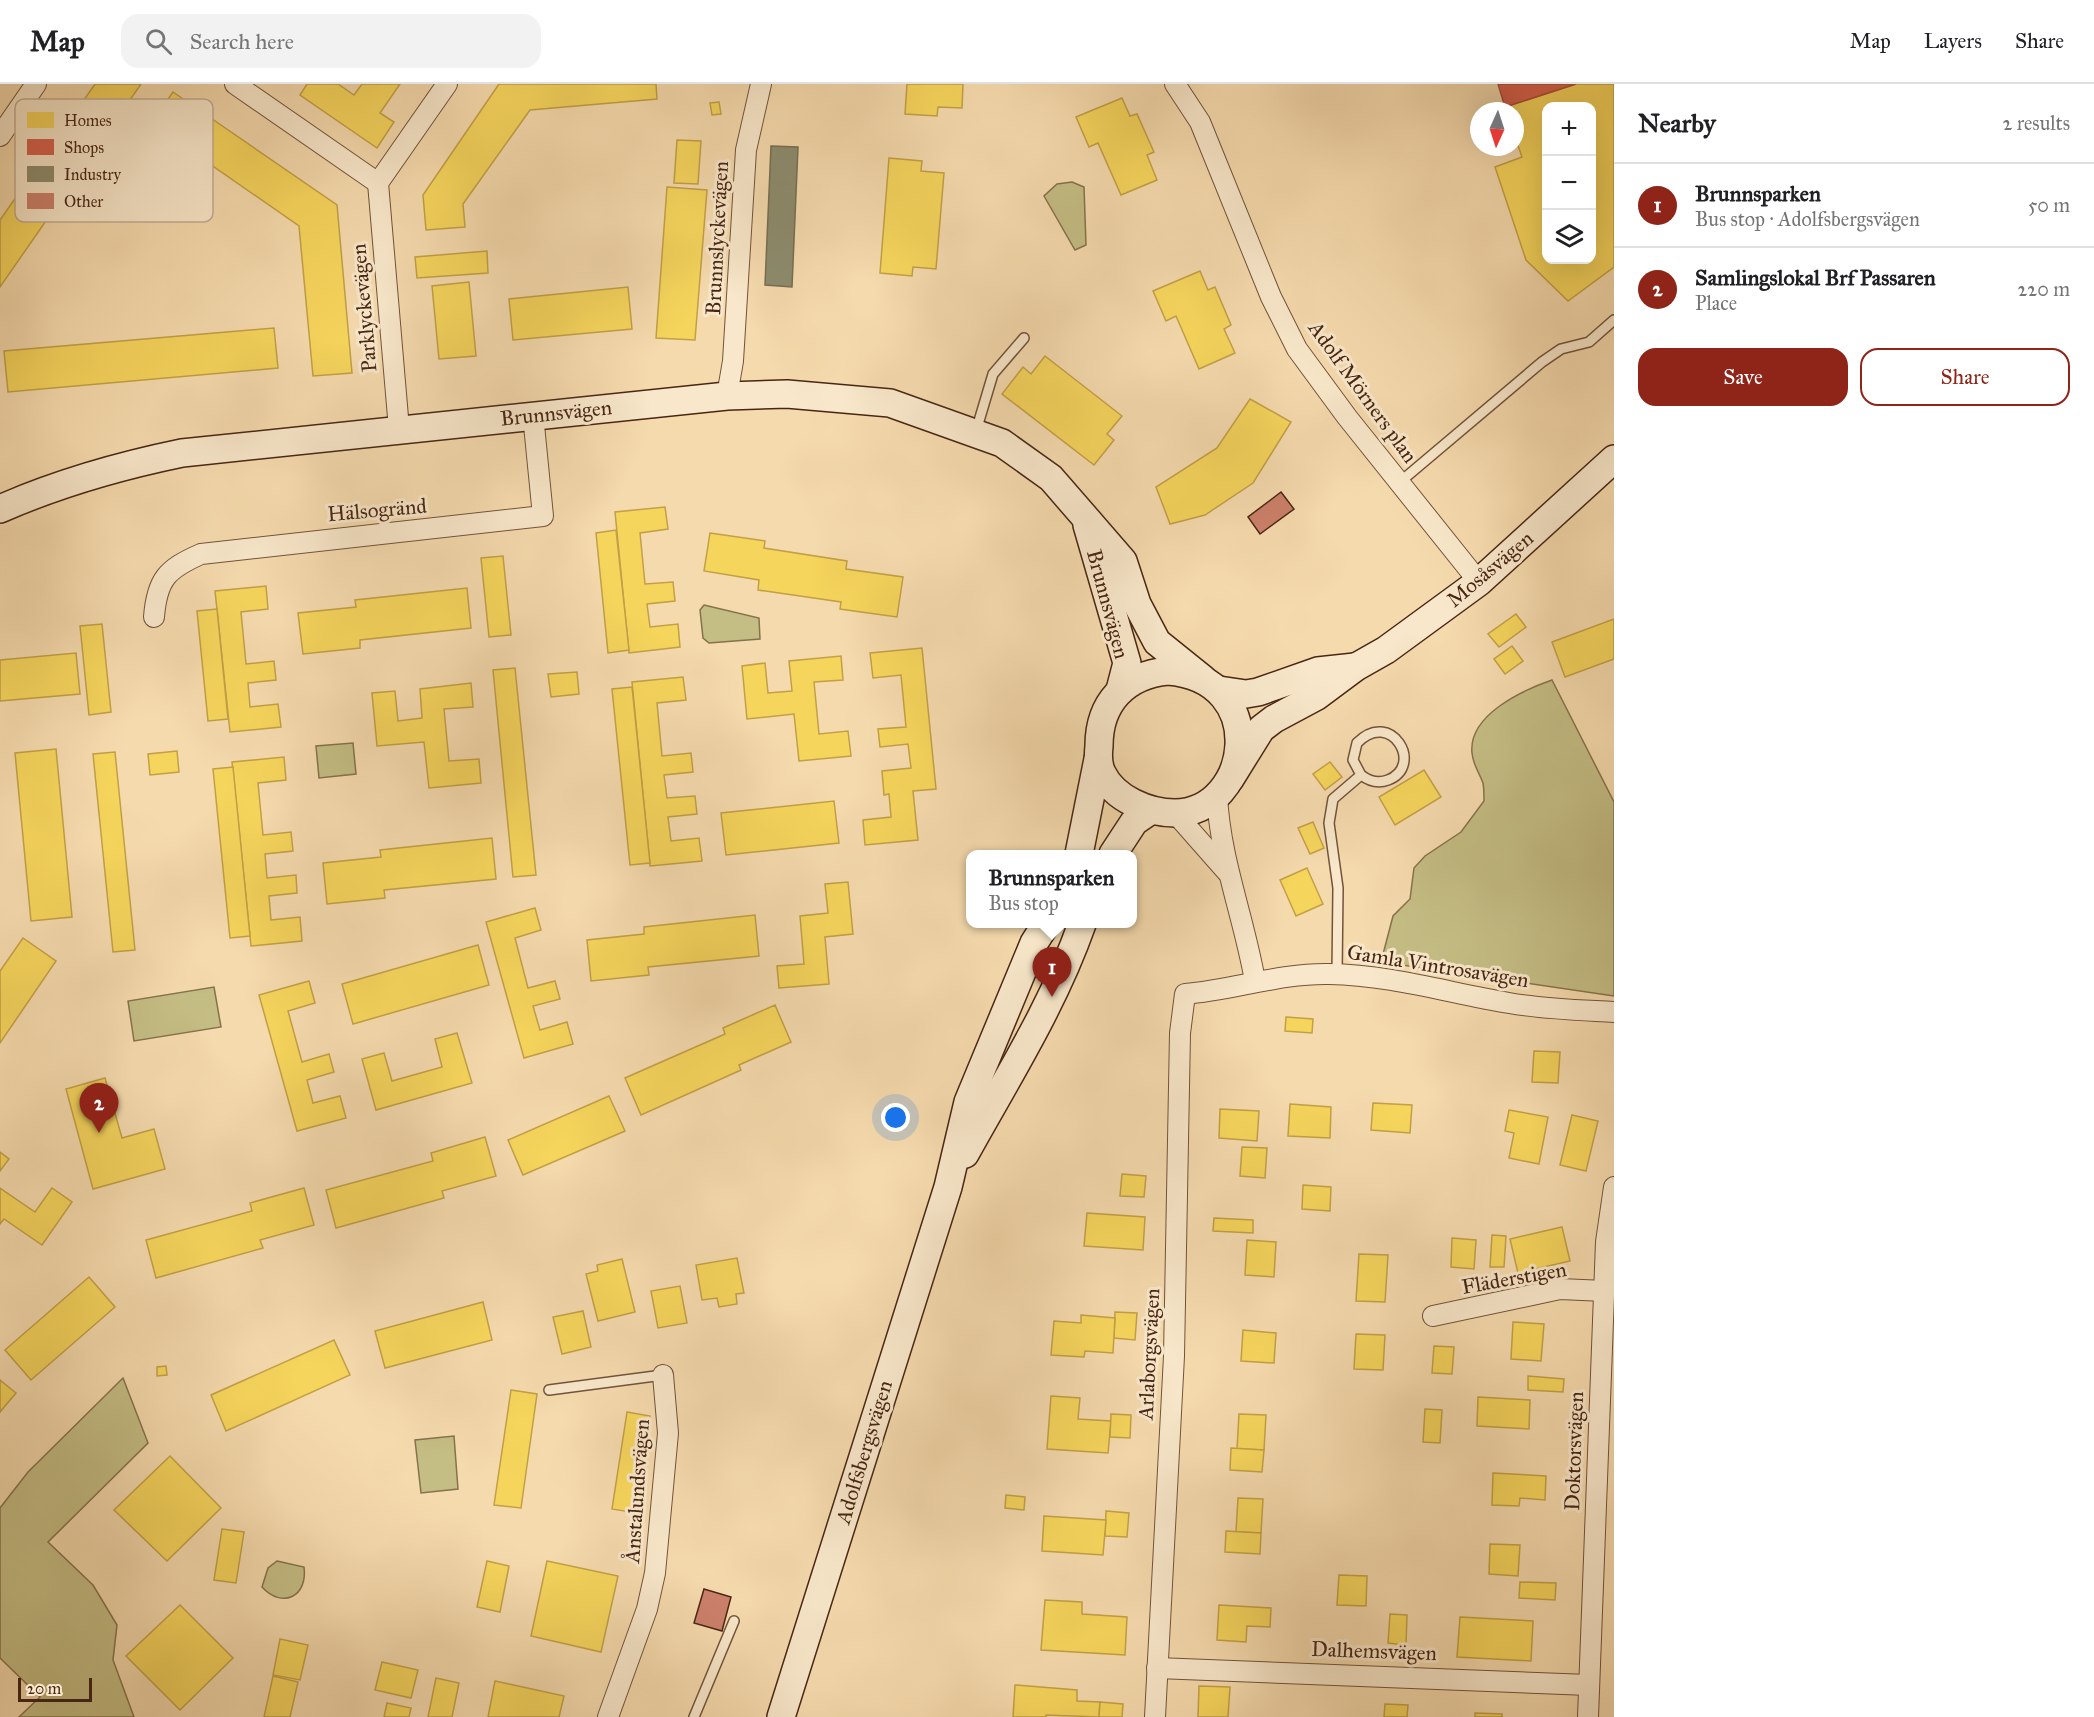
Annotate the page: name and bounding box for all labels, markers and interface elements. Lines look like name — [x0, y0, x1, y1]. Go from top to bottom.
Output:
search box — [121, 14, 541, 68]
text: Map — [30, 24, 85, 59]
icon: search — [142, 25, 175, 58]
text: Search here — [190, 28, 294, 55]
text: Map — [1850, 28, 1891, 54]
text: Layers — [1924, 28, 1982, 54]
text: Share — [2015, 28, 2064, 54]
legend — [15, 99, 213, 222]
north arrow — [1470, 102, 1524, 156]
map controls — [1542, 102, 1596, 264]
button: + — [1542, 102, 1596, 156]
text: Nearby — [1638, 107, 1716, 139]
text: Homes — [64, 111, 112, 130]
text: 2 results — [2002, 111, 2070, 135]
text: Shops — [64, 138, 104, 157]
button: − — [1542, 156, 1596, 210]
street label: Brunnslyckevägen — [700, 160, 734, 316]
text: Industry — [64, 165, 122, 184]
text: Brunnsparken — [1695, 180, 1821, 207]
text: Other — [64, 192, 103, 211]
text: 1 — [1654, 193, 1661, 217]
text: 50 m — [2028, 193, 2070, 217]
text: Bus stop · Adolfsbergsvägen — [1695, 207, 1920, 231]
button: layers — [1542, 210, 1596, 264]
street label: Parklyckevägen — [345, 243, 383, 373]
text: Samlingslokal Brf Passaren — [1695, 264, 1936, 291]
text: 2 — [1653, 277, 1662, 301]
text: 220 m — [2018, 277, 2070, 301]
text: Place — [1695, 291, 1737, 315]
street label: Adolf Mörners plan — [1302, 315, 1423, 468]
button: Save — [1638, 348, 1848, 406]
button: Share — [1860, 348, 2070, 406]
street label: Brunnsvägen — [499, 394, 613, 432]
street label: Hälsogränd — [326, 493, 428, 527]
street label: Mosåsvägen — [1441, 525, 1539, 613]
street label: Brunnsvägen — [1081, 546, 1135, 662]
popup — [966, 850, 1137, 928]
text: Brunnsparken — [989, 864, 1114, 891]
text: Bus stop — [989, 891, 1059, 915]
street label: Gamla Vintrosavägen — [1345, 939, 1531, 993]
pin: 1 — [1032, 948, 1072, 997]
pin: 2 — [80, 1084, 118, 1133]
your location — [881, 1103, 910, 1132]
street label: Fläderstigen — [1459, 1256, 1569, 1300]
street label: Arlaborgsvägen — [1133, 1288, 1165, 1421]
street label: Adolfsbergsvägen — [830, 1377, 898, 1528]
street label: Doktorsvägen — [1559, 1391, 1589, 1511]
street label: Ånstalundsvägen — [619, 1418, 655, 1565]
street label: Dalhemsvägen — [1311, 1636, 1437, 1666]
scale bar — [18, 1675, 92, 1702]
text: 20 m — [27, 1679, 61, 1698]

